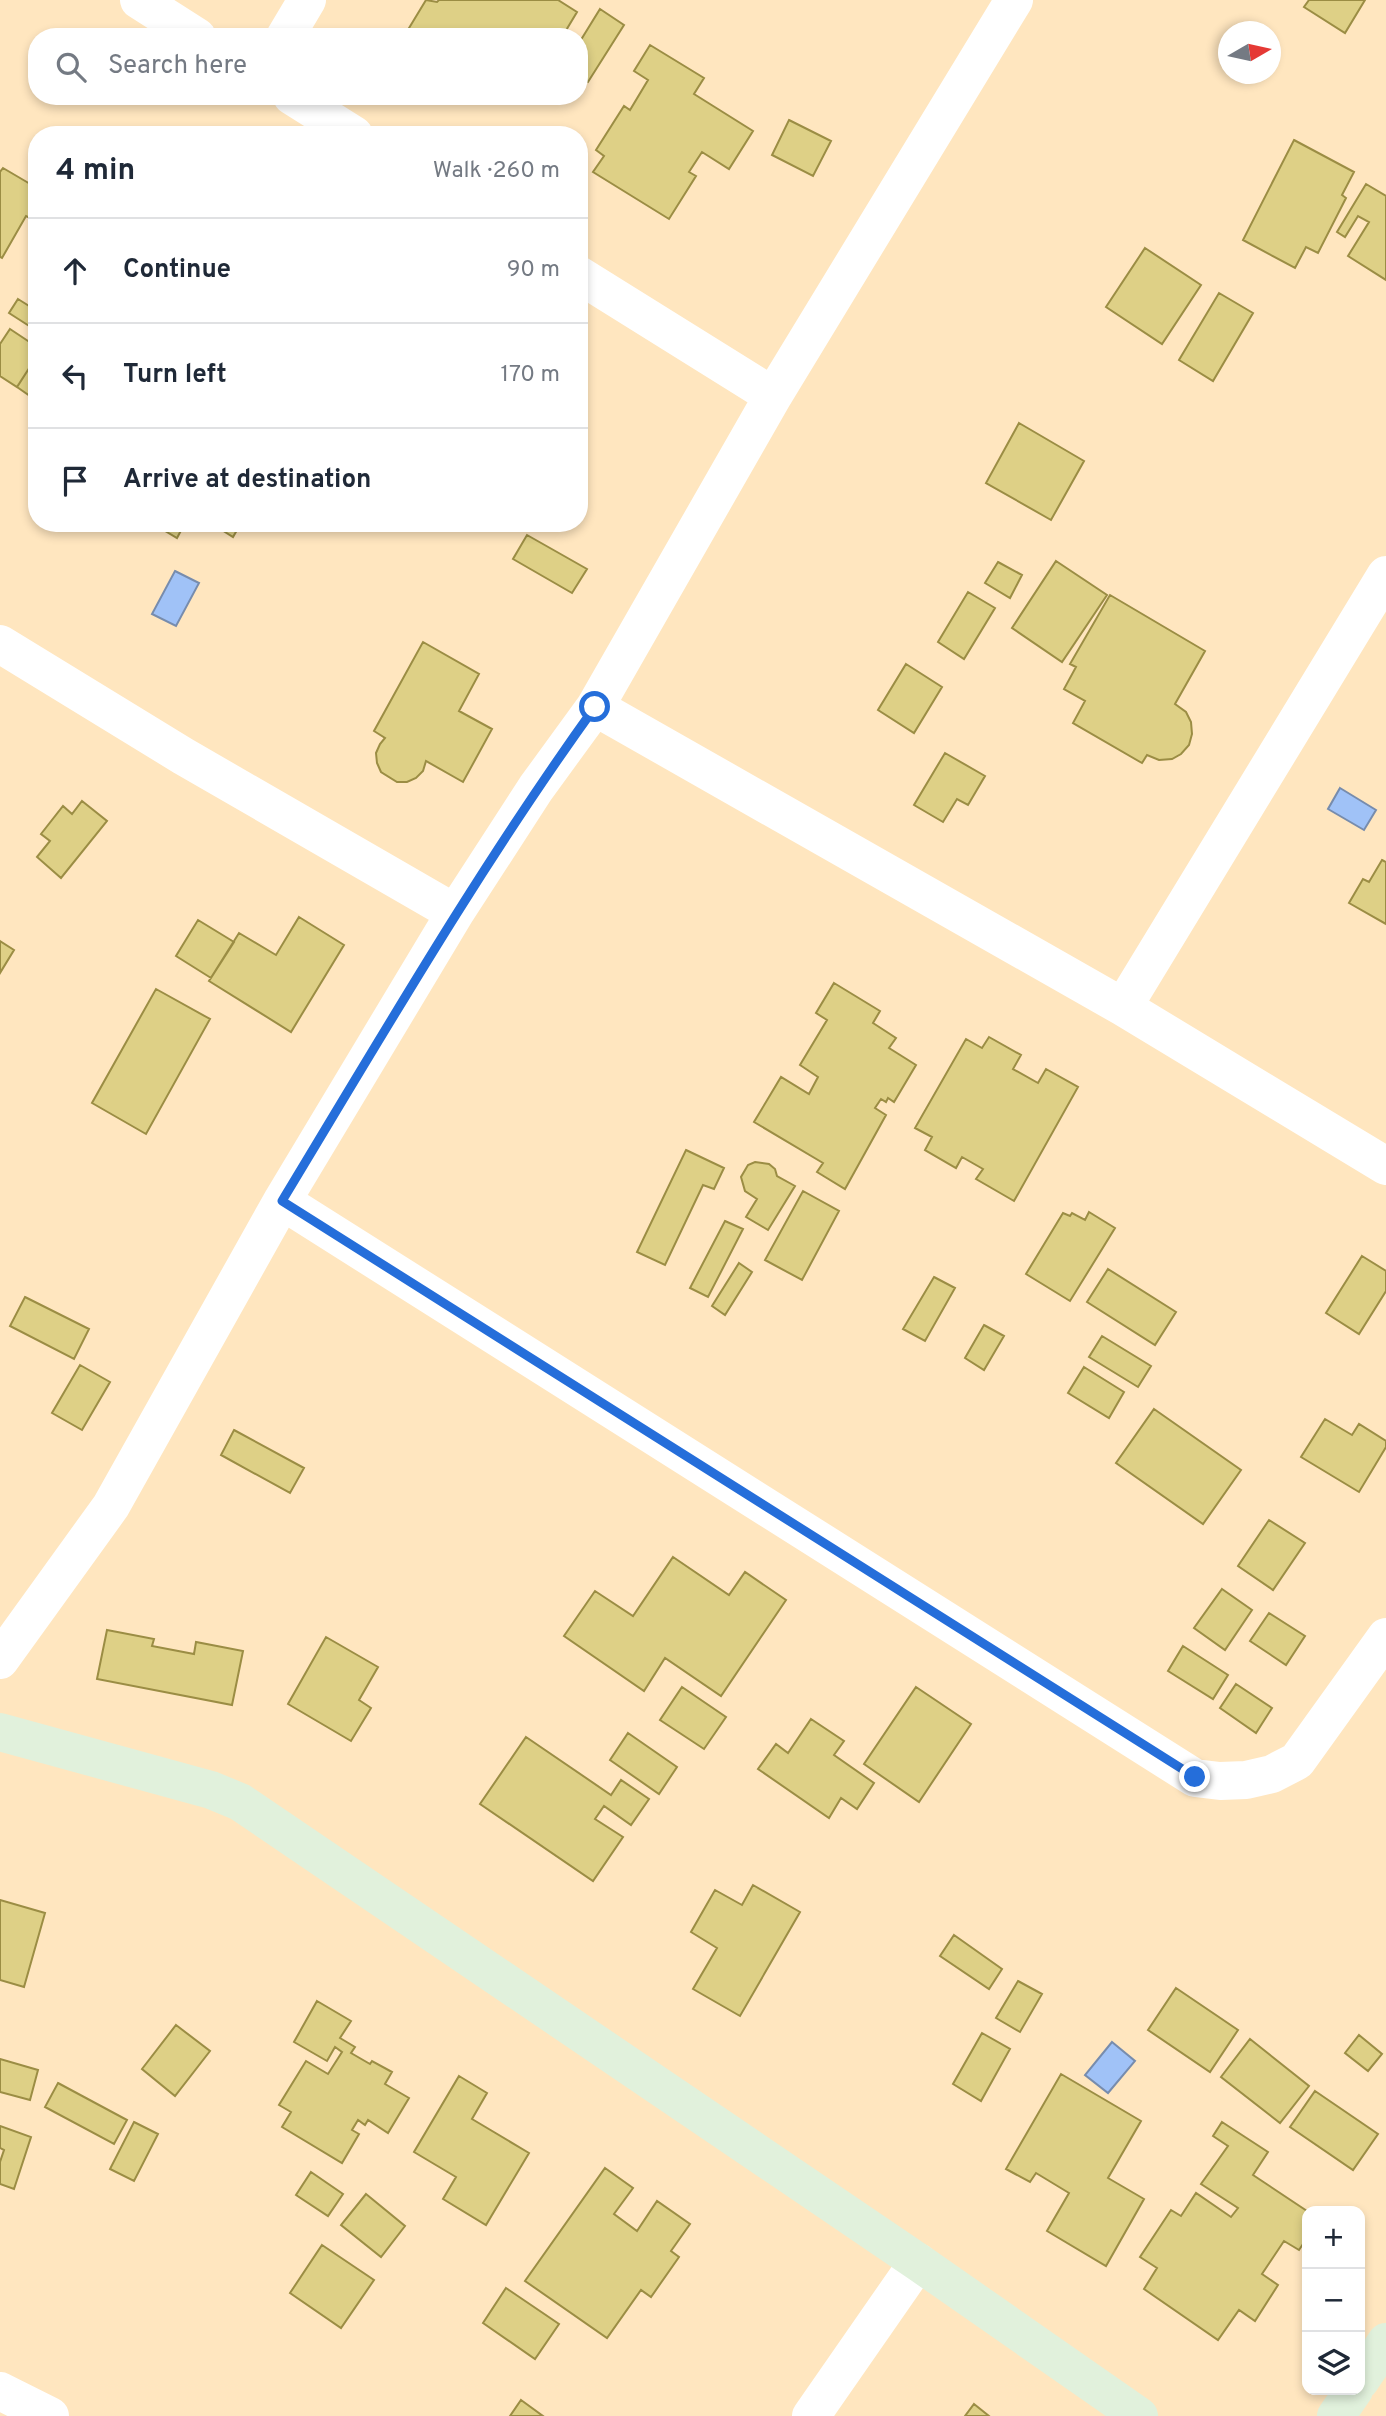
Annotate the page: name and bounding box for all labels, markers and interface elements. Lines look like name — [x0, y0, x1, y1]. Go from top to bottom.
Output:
north arrow — [1218, 21, 1281, 84]
search box — [28, 28, 588, 105]
icon: search — [52, 48, 90, 86]
text: Search here — [108, 50, 247, 83]
text: 4 min — [56, 153, 135, 190]
text: Walk · 260 m — [433, 157, 560, 186]
icon: ahead — [56, 252, 94, 290]
text: Continue — [123, 254, 231, 287]
text: 90 m — [507, 256, 560, 285]
icon: left — [56, 357, 94, 395]
text: Turn left — [123, 359, 227, 392]
text: 170 m — [501, 361, 560, 390]
icon: arrive — [56, 462, 94, 500]
text: Arrive at destination — [123, 464, 371, 497]
route start — [579, 691, 610, 722]
route end — [1179, 1761, 1210, 1792]
map controls — [1302, 2206, 1365, 2395]
button: + — [1302, 2206, 1365, 2269]
button: − — [1302, 2269, 1365, 2332]
button: layers — [1302, 2332, 1365, 2395]

